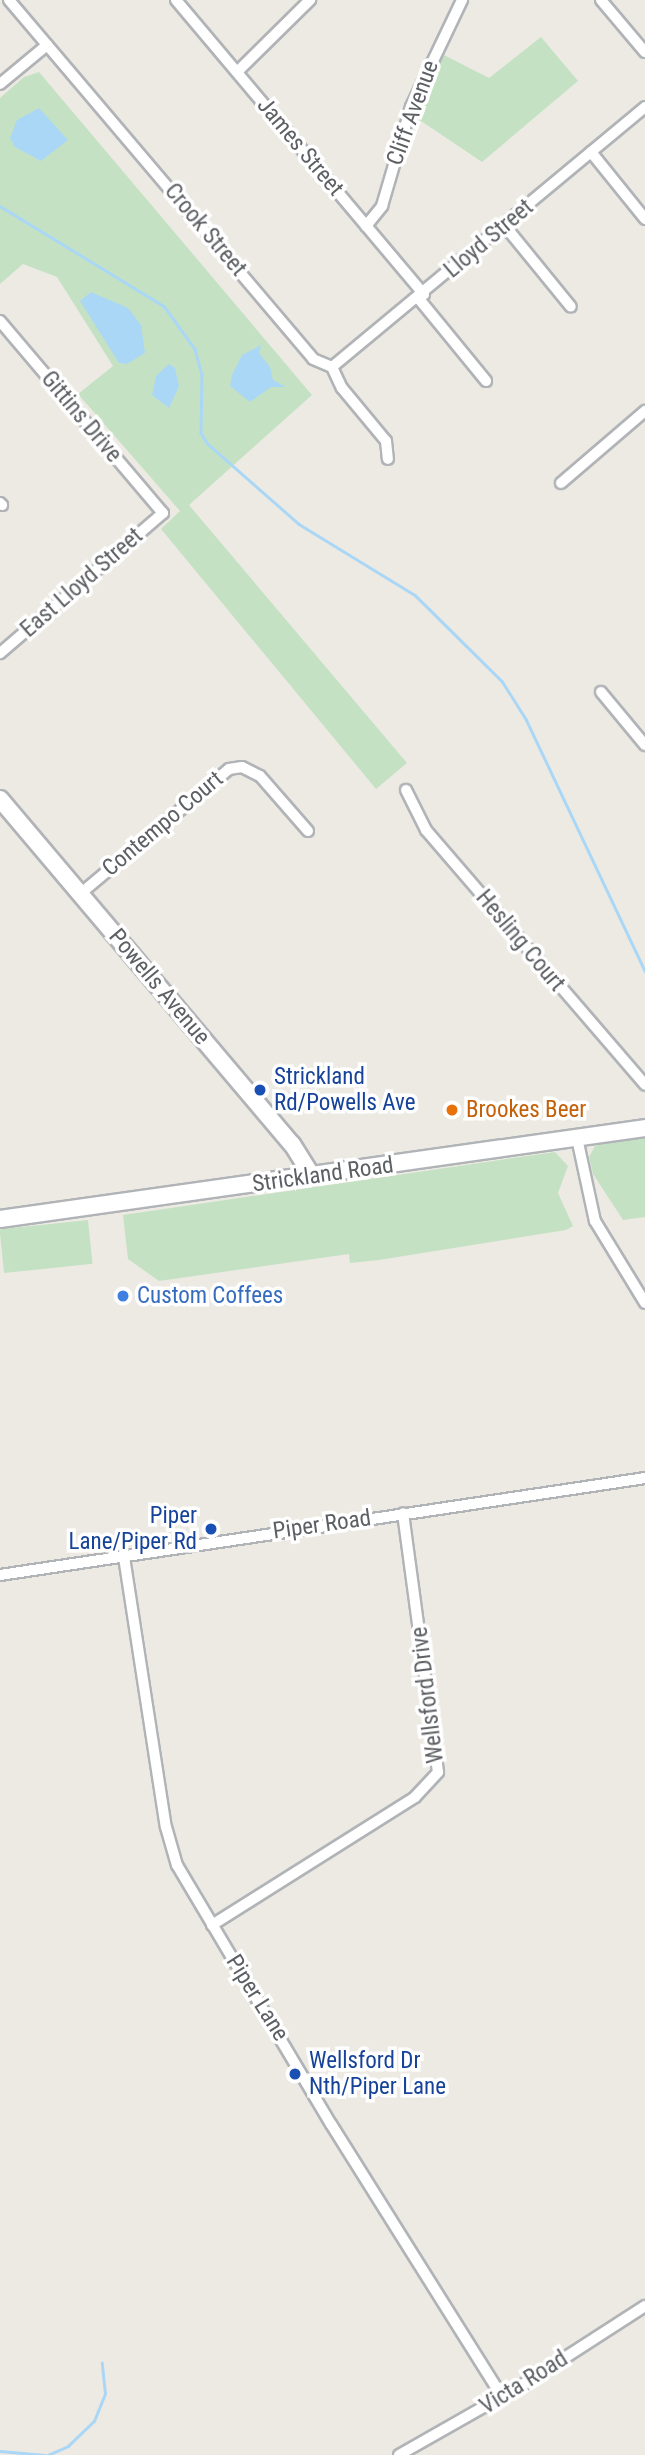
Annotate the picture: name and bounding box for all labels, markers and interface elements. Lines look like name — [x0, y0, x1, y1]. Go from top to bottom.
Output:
street label: Cliff Avenue — [381, 57, 445, 169]
street label: James Street — [251, 92, 349, 202]
street label: Crook Street — [158, 178, 252, 282]
street label: Lloyd Street — [439, 194, 539, 284]
street label: Gittins Drive — [35, 366, 127, 468]
street label: East Lloyd Street — [15, 523, 149, 643]
street label: Contempo Court — [97, 766, 229, 882]
street label: Hesling Court — [470, 885, 570, 997]
street label: Powells Avenue — [103, 924, 215, 1050]
place label: Strickland Rd/Powells Ave — [274, 1063, 416, 1117]
marker: Strickland Rd/Powells Ave — [252, 1082, 268, 1098]
place label: Brookes Beer — [466, 1096, 586, 1124]
marker: Brookes Beer — [444, 1102, 460, 1118]
street label: Strickland Road — [251, 1151, 395, 1199]
place label: Custom Coffees — [137, 1282, 283, 1310]
marker: Custom Coffees — [115, 1288, 131, 1304]
place label: Piper Lane/Piper Rd — [69, 1502, 197, 1556]
street label: Piper Road — [271, 1504, 373, 1546]
marker: Piper Lane/Piper Rd — [203, 1521, 219, 1537]
street label: Wellsford Drive — [406, 1625, 450, 1765]
street label: Piper Lane — [220, 1950, 294, 2046]
place label: Wellsford Dr Nth/Piper Lane — [309, 2047, 446, 2101]
marker: Wellsford Dr Nth/Piper Lane — [287, 2066, 303, 2082]
street label: Victa Road — [475, 2345, 573, 2421]

